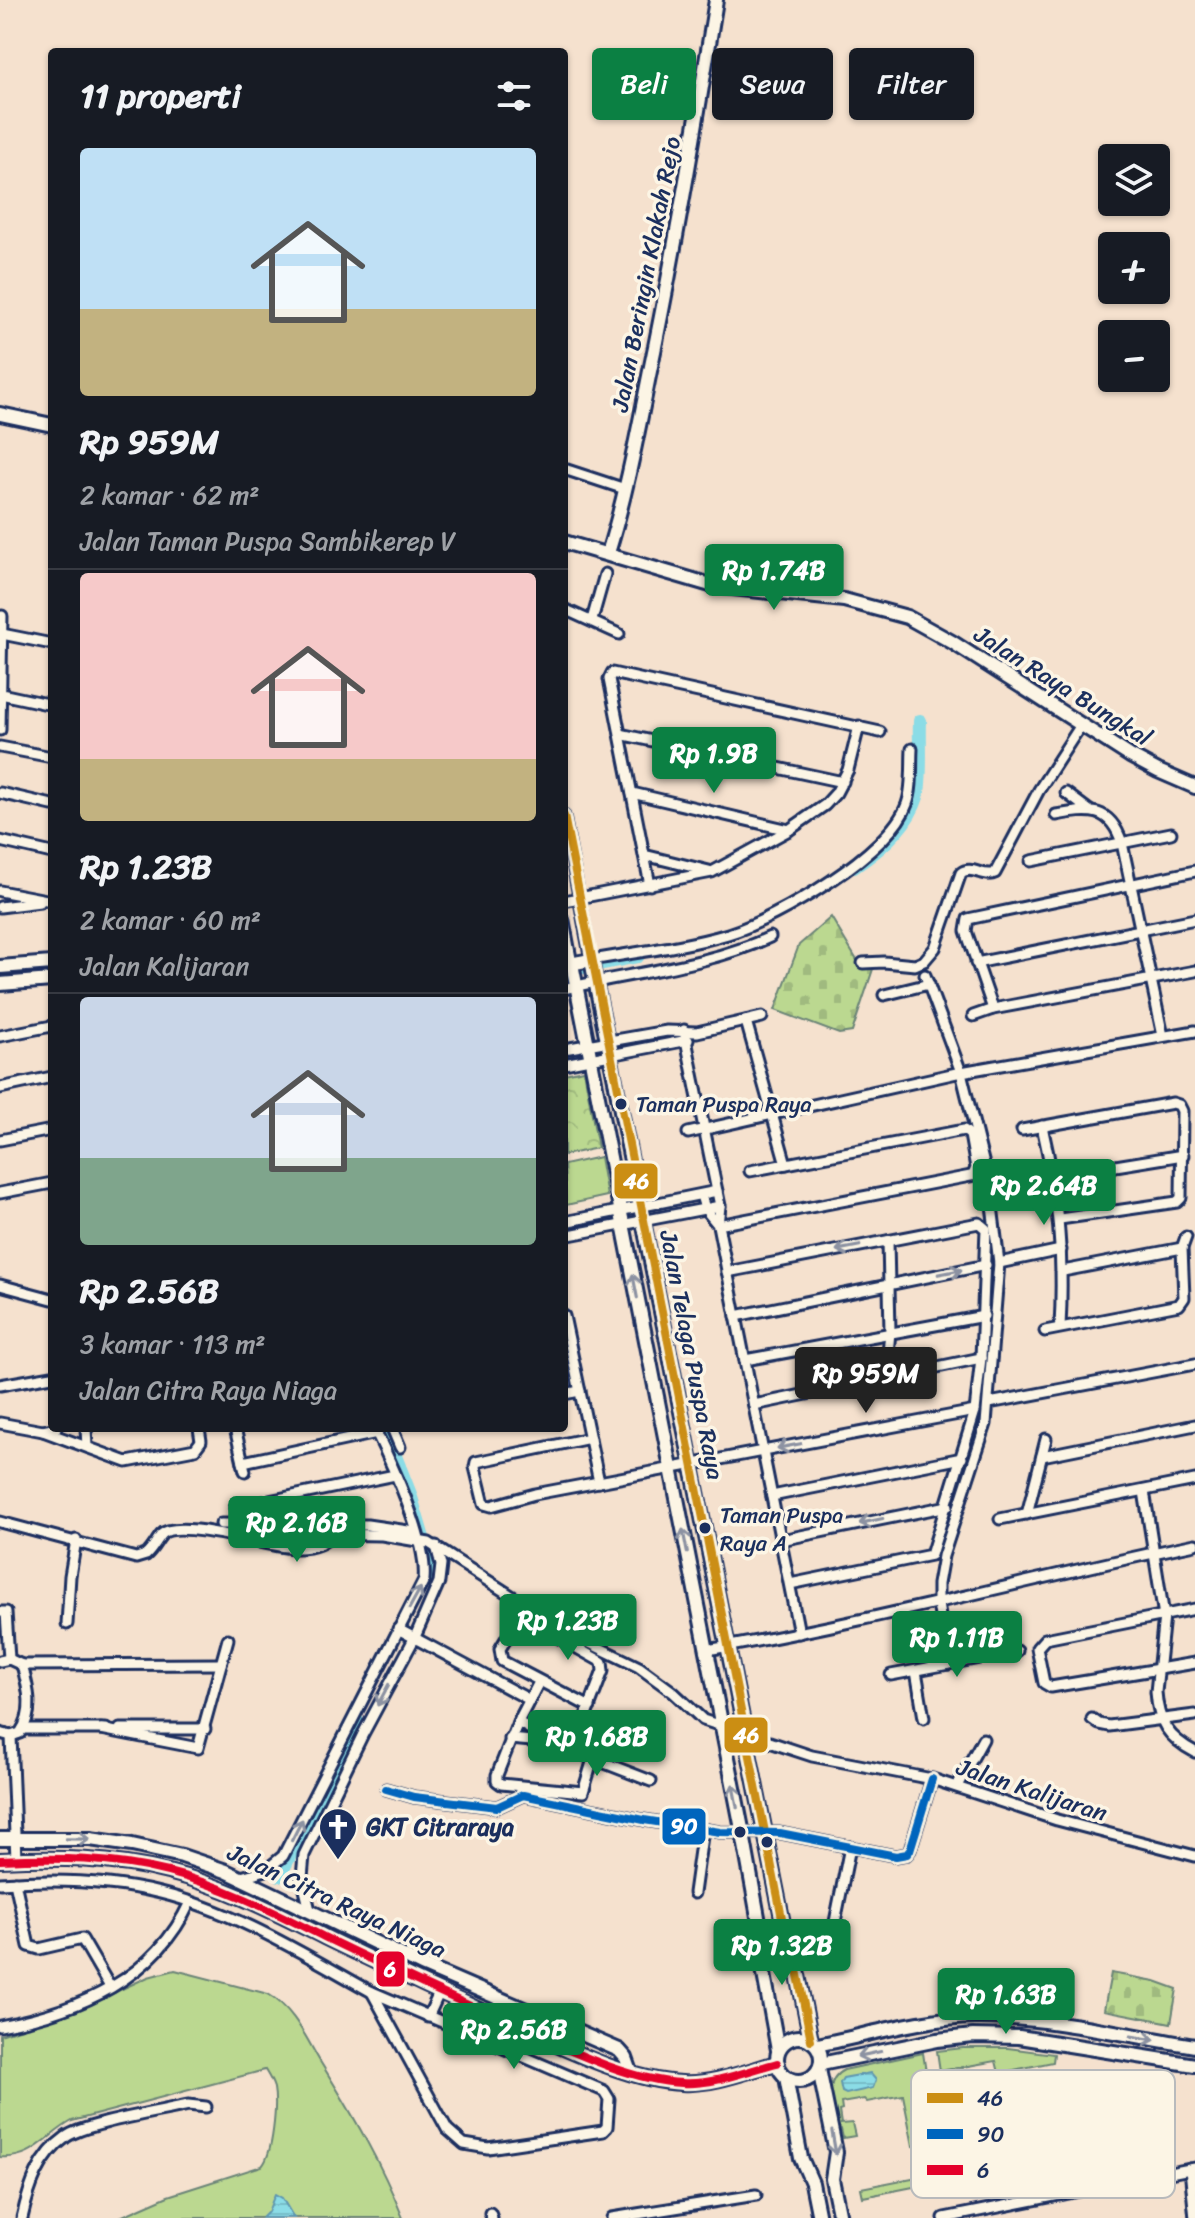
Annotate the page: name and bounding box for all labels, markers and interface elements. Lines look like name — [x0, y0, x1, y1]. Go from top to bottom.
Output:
chip: Beli — [592, 48, 696, 120]
chip: Sewa — [712, 48, 833, 120]
chip: Filter — [849, 48, 974, 120]
text: 11 properti — [80, 66, 241, 126]
icon: filters — [492, 74, 536, 118]
street label: Jalan Beringin Klakah Rejo — [599, 133, 693, 416]
map controls — [1098, 144, 1170, 392]
button: layers — [1098, 144, 1170, 216]
icon: home — [236, 200, 380, 344]
button: + — [1098, 232, 1170, 304]
button: − — [1098, 320, 1170, 392]
text: Rp 959M — [80, 412, 219, 472]
text: 2 kamar · 62 m² — [80, 472, 260, 518]
text: Jalan Taman Puspa Sambikerep V — [80, 518, 456, 564]
pin: Rp 1.74B — [691, 544, 857, 612]
text: Rp 1.74B — [723, 547, 825, 593]
street label: Jalan Raya Bungkal — [965, 614, 1161, 758]
icon: home — [236, 625, 380, 769]
pin: Rp 1.9B — [640, 727, 788, 795]
text: Rp 1.9B — [670, 730, 758, 776]
text: Rp 1.23B — [80, 837, 212, 897]
text: 2 kamar · 60 m² — [80, 897, 261, 943]
text: Jalan Kalijaran — [80, 943, 249, 989]
icon: home — [236, 1049, 380, 1193]
place label: Taman Puspa Raya — [636, 1085, 812, 1124]
marker: Taman Puspa Raya — [613, 1096, 629, 1112]
pin: Rp 2.64B — [961, 1159, 1127, 1227]
line badge: 46 — [613, 1162, 659, 1200]
text: 46 — [622, 1162, 649, 1201]
text: Rp 2.64B — [991, 1162, 1097, 1208]
street label: Jalan Telaga Puspa Raya — [647, 1226, 737, 1483]
one-way arrow — [836, 1242, 861, 1257]
text: Rp 2.56B — [80, 1261, 219, 1321]
one-way arrow — [936, 1264, 962, 1279]
one-way arrow — [627, 1274, 642, 1299]
text: 3 kamar · 113 m² — [80, 1321, 266, 1367]
pin: Rp 959M — [792, 1347, 940, 1415]
text: Rp 959M — [813, 1350, 919, 1396]
text: Jalan Citra Raya Niaga — [80, 1367, 337, 1413]
one-way arrow — [777, 1440, 802, 1455]
pin: Rp 2.16B — [214, 1496, 380, 1564]
place label: Taman Puspa Raya A — [720, 1496, 843, 1563]
text: Rp 2.16B — [246, 1499, 348, 1545]
one-way arrow — [859, 1515, 885, 1530]
marker: Taman Puspa Raya A — [697, 1520, 713, 1536]
one-way arrow — [677, 1529, 692, 1555]
one-way arrow — [407, 1587, 423, 1611]
pin: Rp 1.23B — [485, 1594, 651, 1662]
text: Rp 1.23B — [518, 1597, 618, 1643]
pin: Rp 1.11B — [874, 1611, 1040, 1679]
text: Rp 1.11B — [910, 1614, 1004, 1660]
one-way arrow — [375, 1682, 391, 1706]
pin: Rp 1.68B — [514, 1710, 680, 1778]
text: Rp 1.68B — [546, 1713, 648, 1759]
line badge: 46 — [723, 1716, 769, 1754]
text: 46 — [732, 1716, 759, 1755]
street label: Jalan Kalijaran — [950, 1746, 1113, 1834]
one-way arrow — [727, 1784, 742, 1810]
church icon: GKT Citraraya — [317, 1806, 359, 1861]
place label: GKT Citraraya — [366, 1806, 514, 1848]
line badge: 90 — [661, 1807, 707, 1846]
text: 90 — [670, 1807, 698, 1846]
one-way arrow — [289, 1819, 305, 1842]
unlabelled marker — [732, 1824, 748, 1840]
street label: Jalan Citra Raya Niaga — [220, 1831, 453, 1970]
one-way arrow — [64, 1832, 91, 1847]
unlabelled marker — [759, 1834, 775, 1850]
pin: Rp 1.32B — [699, 1919, 865, 1987]
text: Rp 1.32B — [732, 1922, 832, 1968]
line badge: 6 — [375, 1950, 406, 1988]
text: 6 — [383, 1950, 396, 1989]
pin: Rp 1.63B — [923, 1968, 1089, 2036]
text: Rp 1.63B — [956, 1971, 1056, 2017]
pin: Rp 2.56B — [431, 2003, 597, 2071]
text: Rp 2.56B — [461, 2006, 567, 2052]
one-way arrow — [1129, 2031, 1155, 2046]
one-way arrow — [857, 2047, 882, 2062]
legend — [911, 2070, 1175, 2198]
text: 46 — [977, 2079, 1003, 2118]
text: 90 — [977, 2115, 1004, 2154]
one-way arrow — [827, 2130, 842, 2156]
text: 6 — [977, 2151, 990, 2190]

